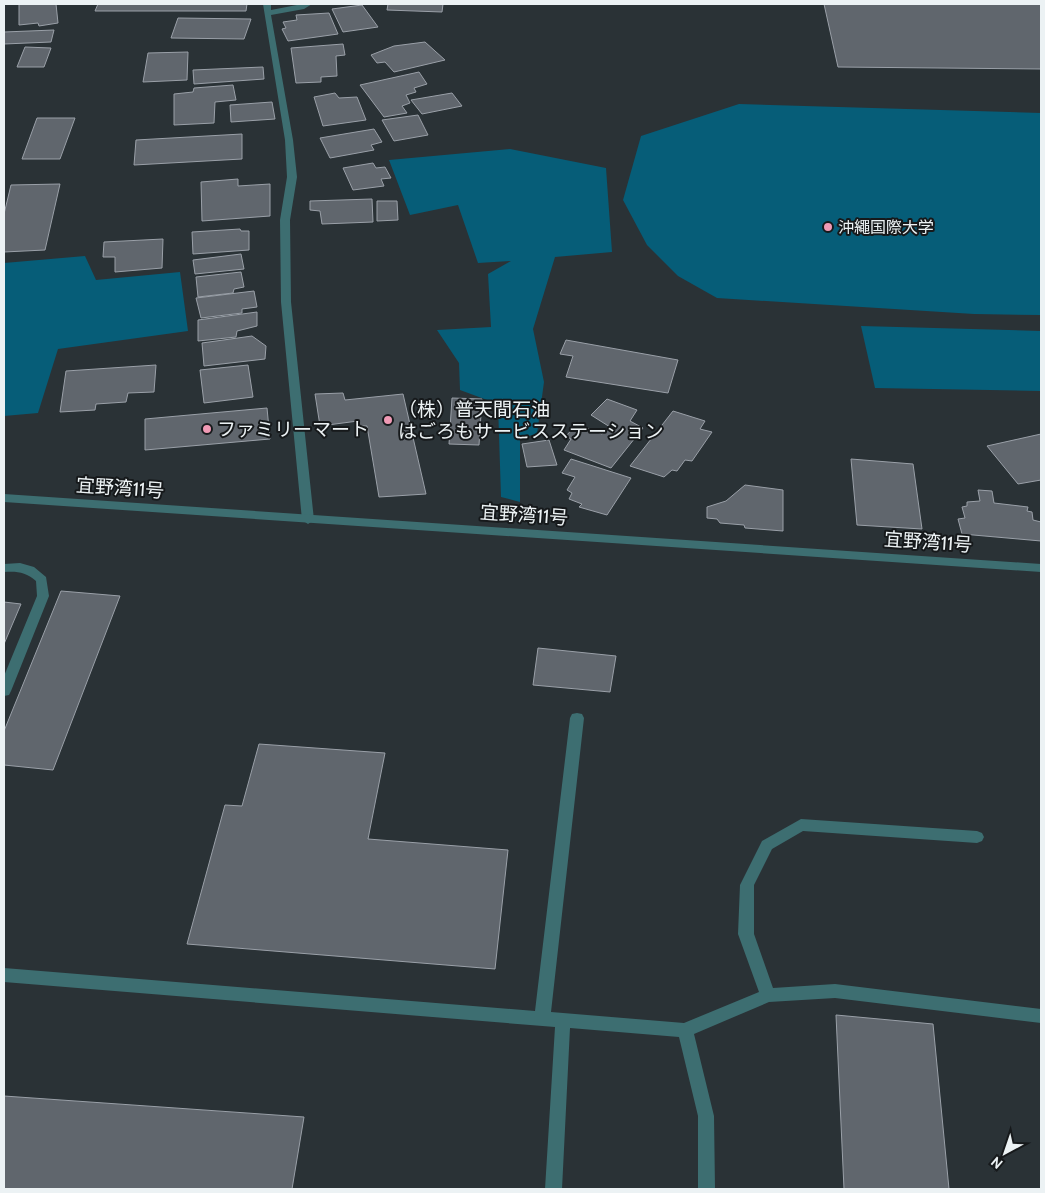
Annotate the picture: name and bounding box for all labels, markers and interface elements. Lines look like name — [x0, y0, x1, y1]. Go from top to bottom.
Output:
place label: 沖繩国際大学 — [838, 218, 934, 237]
marker: 沖繩国際大学 — [822, 221, 834, 233]
place label: （株）普天間石油 はごろもサービスステーション — [398, 398, 664, 443]
marker: （株）普天間石油 はごろもサービスステーション — [382, 414, 394, 426]
place label: ファミリーマート — [217, 418, 369, 441]
marker: ファミリーマート — [201, 423, 213, 435]
street label: 宜野湾11号 — [75, 473, 165, 503]
street label: 宜野湾11号 — [479, 500, 569, 530]
street label: 宜野湾11号 — [883, 527, 973, 557]
north arrow — [980, 1128, 1030, 1178]
text: N — [987, 1153, 1006, 1173]

